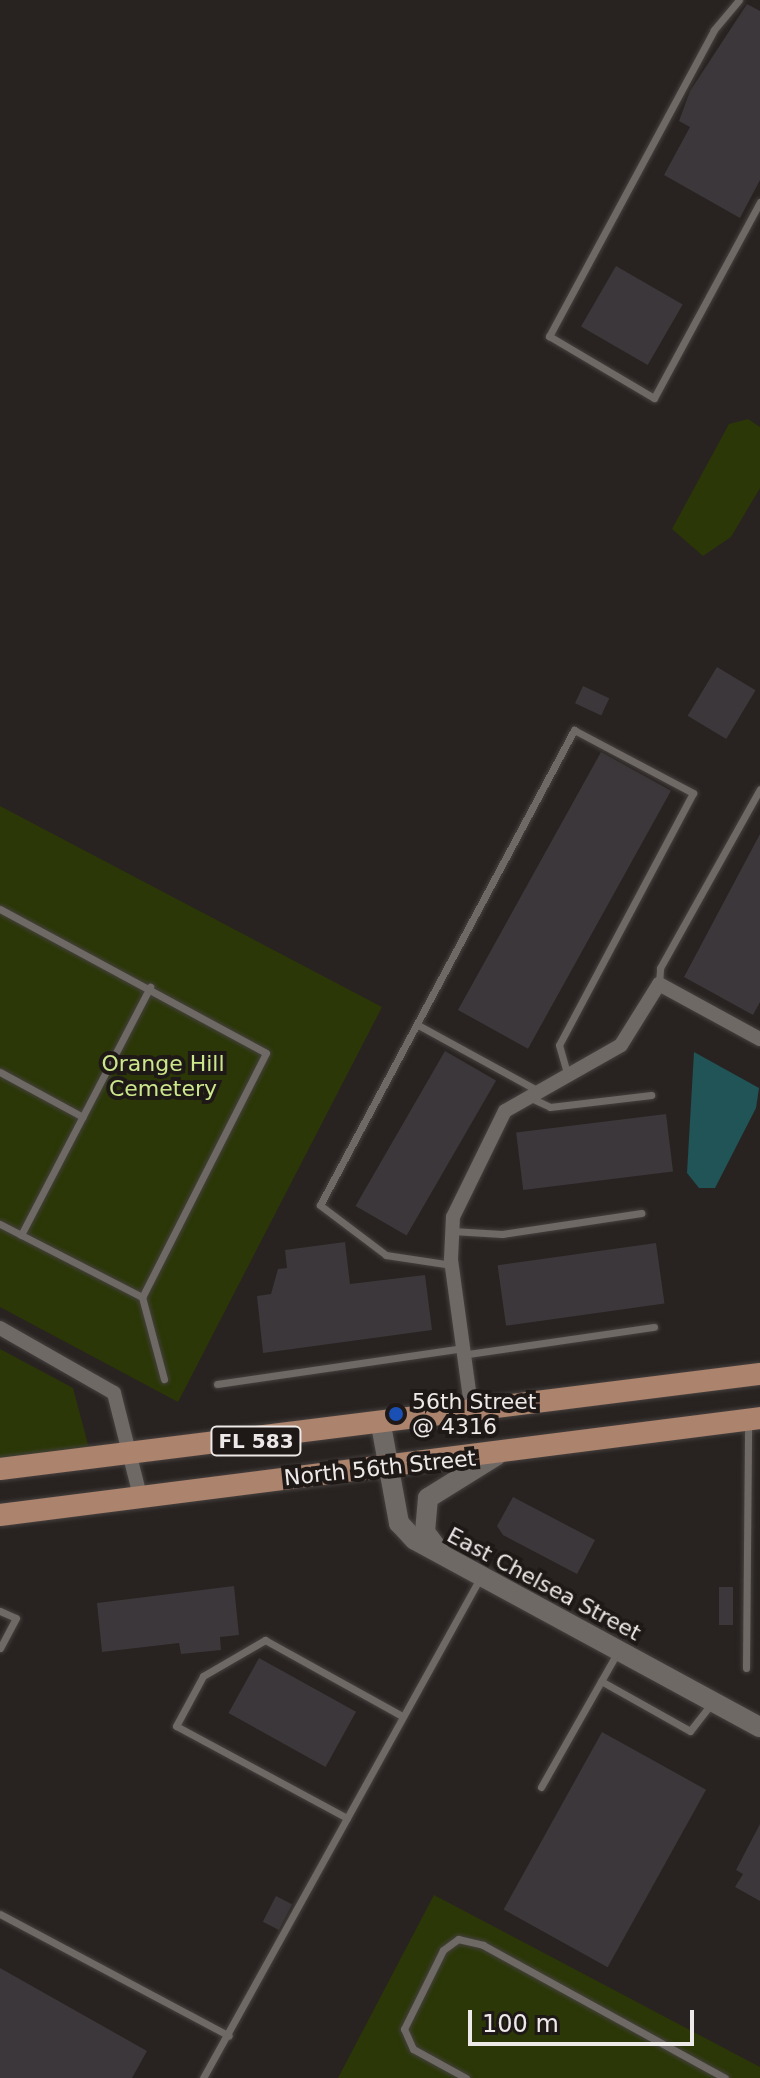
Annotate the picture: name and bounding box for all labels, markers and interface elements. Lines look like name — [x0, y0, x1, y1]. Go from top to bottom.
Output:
park label: Orange Hill Cemetery — [101, 1050, 225, 1102]
place label: 56th Street @ 4316 — [412, 1388, 536, 1440]
marker: 56th Street @ 4316 — [387, 1405, 405, 1423]
road number: FL 583 — [210, 1425, 302, 1457]
street label: North 56th Street — [283, 1445, 477, 1491]
street label: East Chelsea Street — [443, 1522, 645, 1646]
scale bar — [472, 1994, 698, 2044]
text: 100 m — [482, 2010, 559, 2038]

